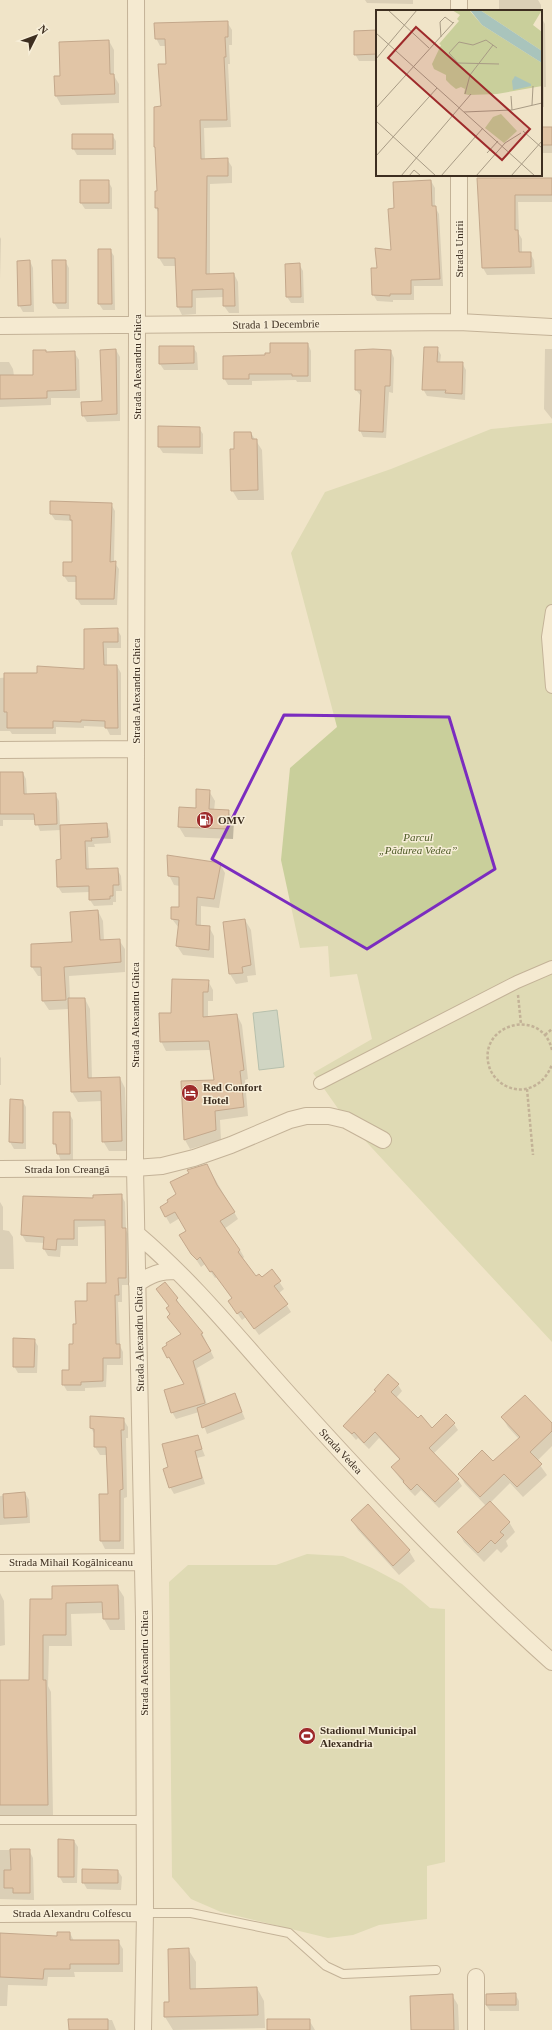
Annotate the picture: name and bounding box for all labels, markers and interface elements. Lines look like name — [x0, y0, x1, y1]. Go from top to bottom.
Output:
inset map — [376, 10, 542, 176]
north arrow — [16, 16, 56, 56]
text: N — [36, 22, 51, 36]
street label: Strada Unirii — [453, 220, 465, 278]
street label: Strada Alexandru Ghica — [131, 314, 143, 420]
street label: Strada 1 Decembrie — [232, 317, 320, 331]
street label: Strada Alexandru Ghica — [130, 638, 142, 744]
fuel station icon: OMV — [195, 810, 215, 830]
place label: OMV — [218, 814, 245, 826]
park label: Parcul „Pădurea Vedea” — [379, 831, 457, 856]
street label: Strada Alexandru Ghica — [129, 962, 141, 1068]
place label: Red Confort Hotel — [203, 1081, 262, 1106]
hotel icon: Red Confort Hotel — [180, 1083, 200, 1103]
street label: Strada Ion Creangă — [25, 1163, 110, 1175]
street label: Strada Alexandru Ghica — [132, 1286, 146, 1392]
street label: Strada Vedea — [317, 1426, 365, 1476]
street label: Strada Mihail Kogălniceanu — [9, 1556, 134, 1568]
street label: Strada Alexandru Ghica — [138, 1610, 150, 1716]
place label: Stadionul Municipal Alexandria — [320, 1724, 416, 1749]
sports icon: Stadionul Municipal Alexandria — [297, 1726, 317, 1746]
street label: Strada Alexandru Colfescu — [13, 1907, 132, 1919]

